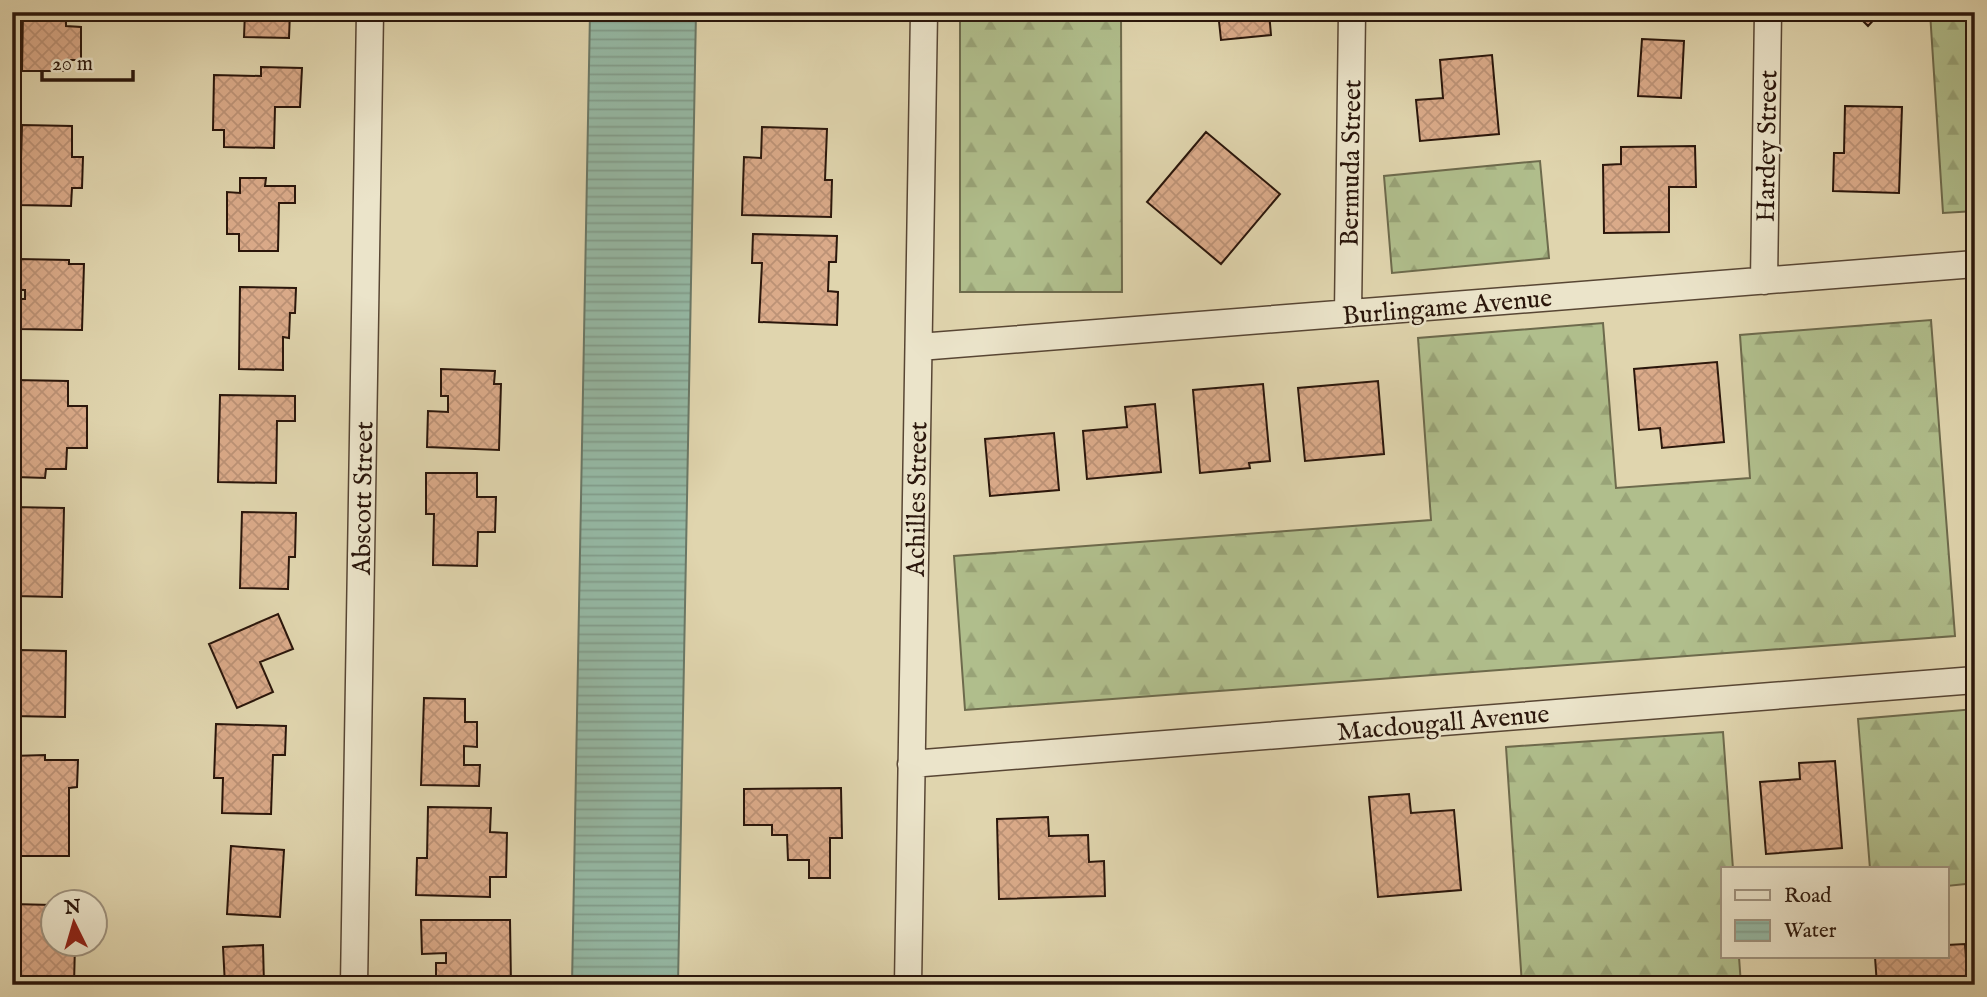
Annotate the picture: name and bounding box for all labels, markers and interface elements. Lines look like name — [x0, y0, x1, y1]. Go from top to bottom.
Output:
scale bar — [42, 38, 133, 82]
text: 20 m — [52, 51, 93, 78]
street label: Hardey Street — [1750, 70, 1785, 222]
street label: Bermuda Street — [1334, 79, 1369, 247]
street label: Burlingame Avenue — [1341, 282, 1554, 333]
street label: Abscott Street — [346, 421, 381, 576]
street label: Achilles Street — [900, 421, 935, 578]
street label: Macdougall Avenue — [1336, 698, 1551, 749]
legend — [1721, 867, 1948, 958]
text: Road — [1784, 883, 1832, 910]
north arrow — [38, 888, 108, 958]
text: N — [62, 895, 82, 921]
text: Water — [1784, 918, 1837, 945]

